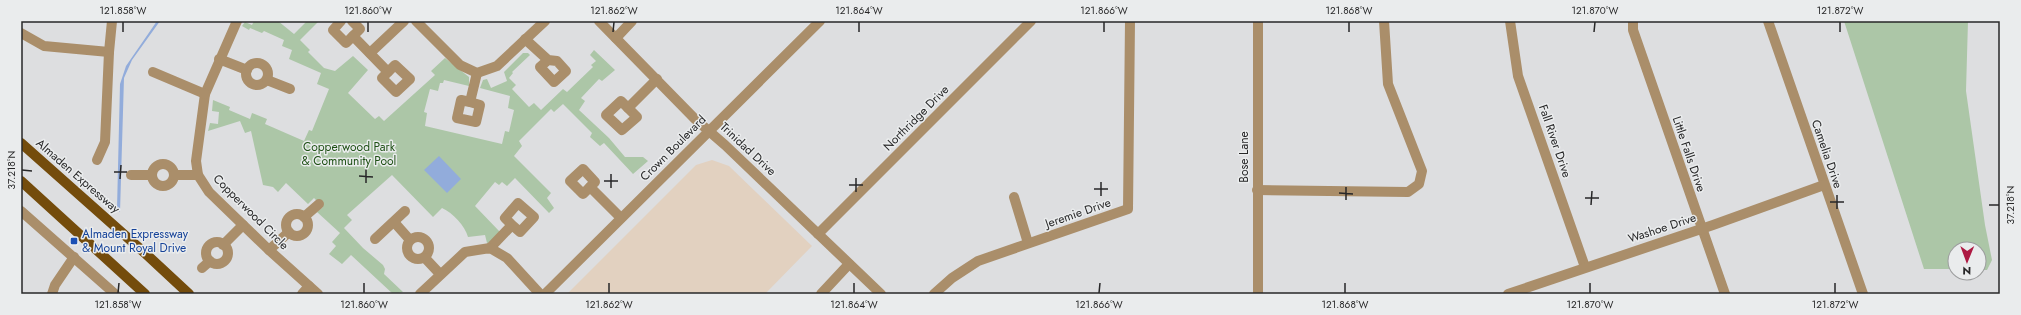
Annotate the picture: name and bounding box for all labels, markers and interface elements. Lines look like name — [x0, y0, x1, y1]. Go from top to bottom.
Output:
text: 121.858°W — [100, 3, 147, 18]
text: 121.860°W — [344, 3, 392, 18]
text: 121.862°W — [590, 3, 638, 18]
text: 121.864°W — [835, 3, 883, 18]
text: 121.866°W — [1080, 3, 1128, 18]
text: 121.868°W — [1325, 3, 1373, 18]
text: 121.870°W — [1572, 3, 1619, 18]
text: 121.872°W — [1817, 3, 1863, 18]
street label: Northridge Drive — [879, 81, 953, 155]
street label: Fall River Drive — [1534, 102, 1576, 180]
street label: Crown Boulevard — [636, 111, 710, 185]
street label: Little Falls Drive — [1668, 114, 1710, 194]
street label: Camelia Drive — [1807, 117, 1847, 191]
street label: Trinidad Drive — [716, 118, 780, 180]
street label: Bose Lane — [1235, 131, 1253, 183]
street label: Almaden Expressway — [32, 134, 124, 218]
park label: Copperwood Park & Community Pool — [302, 138, 396, 170]
text: 37.218°N — [4, 151, 19, 189]
street label: Copperwood Circle — [209, 170, 293, 254]
text: 37.218°N — [2003, 186, 2018, 224]
street label: Jeremie Drive — [1041, 193, 1113, 233]
street label: Washoe Drive — [1626, 209, 1698, 247]
place label: Almaden Expressway & Mount Royal Drive — [82, 225, 189, 257]
marker: Almaden Expressway & Mount Royal Drive — [69, 236, 79, 246]
north arrow — [1947, 241, 1987, 281]
text: N — [1962, 263, 1971, 279]
text: 121.858°W — [95, 297, 142, 312]
text: 121.860°W — [340, 297, 388, 312]
text: 121.862°W — [585, 297, 633, 312]
text: 121.864°W — [830, 297, 878, 312]
text: 121.866°W — [1075, 297, 1123, 312]
text: 121.868°W — [1321, 297, 1369, 312]
text: 121.870°W — [1567, 297, 1614, 312]
text: 121.872°W — [1812, 297, 1858, 312]

